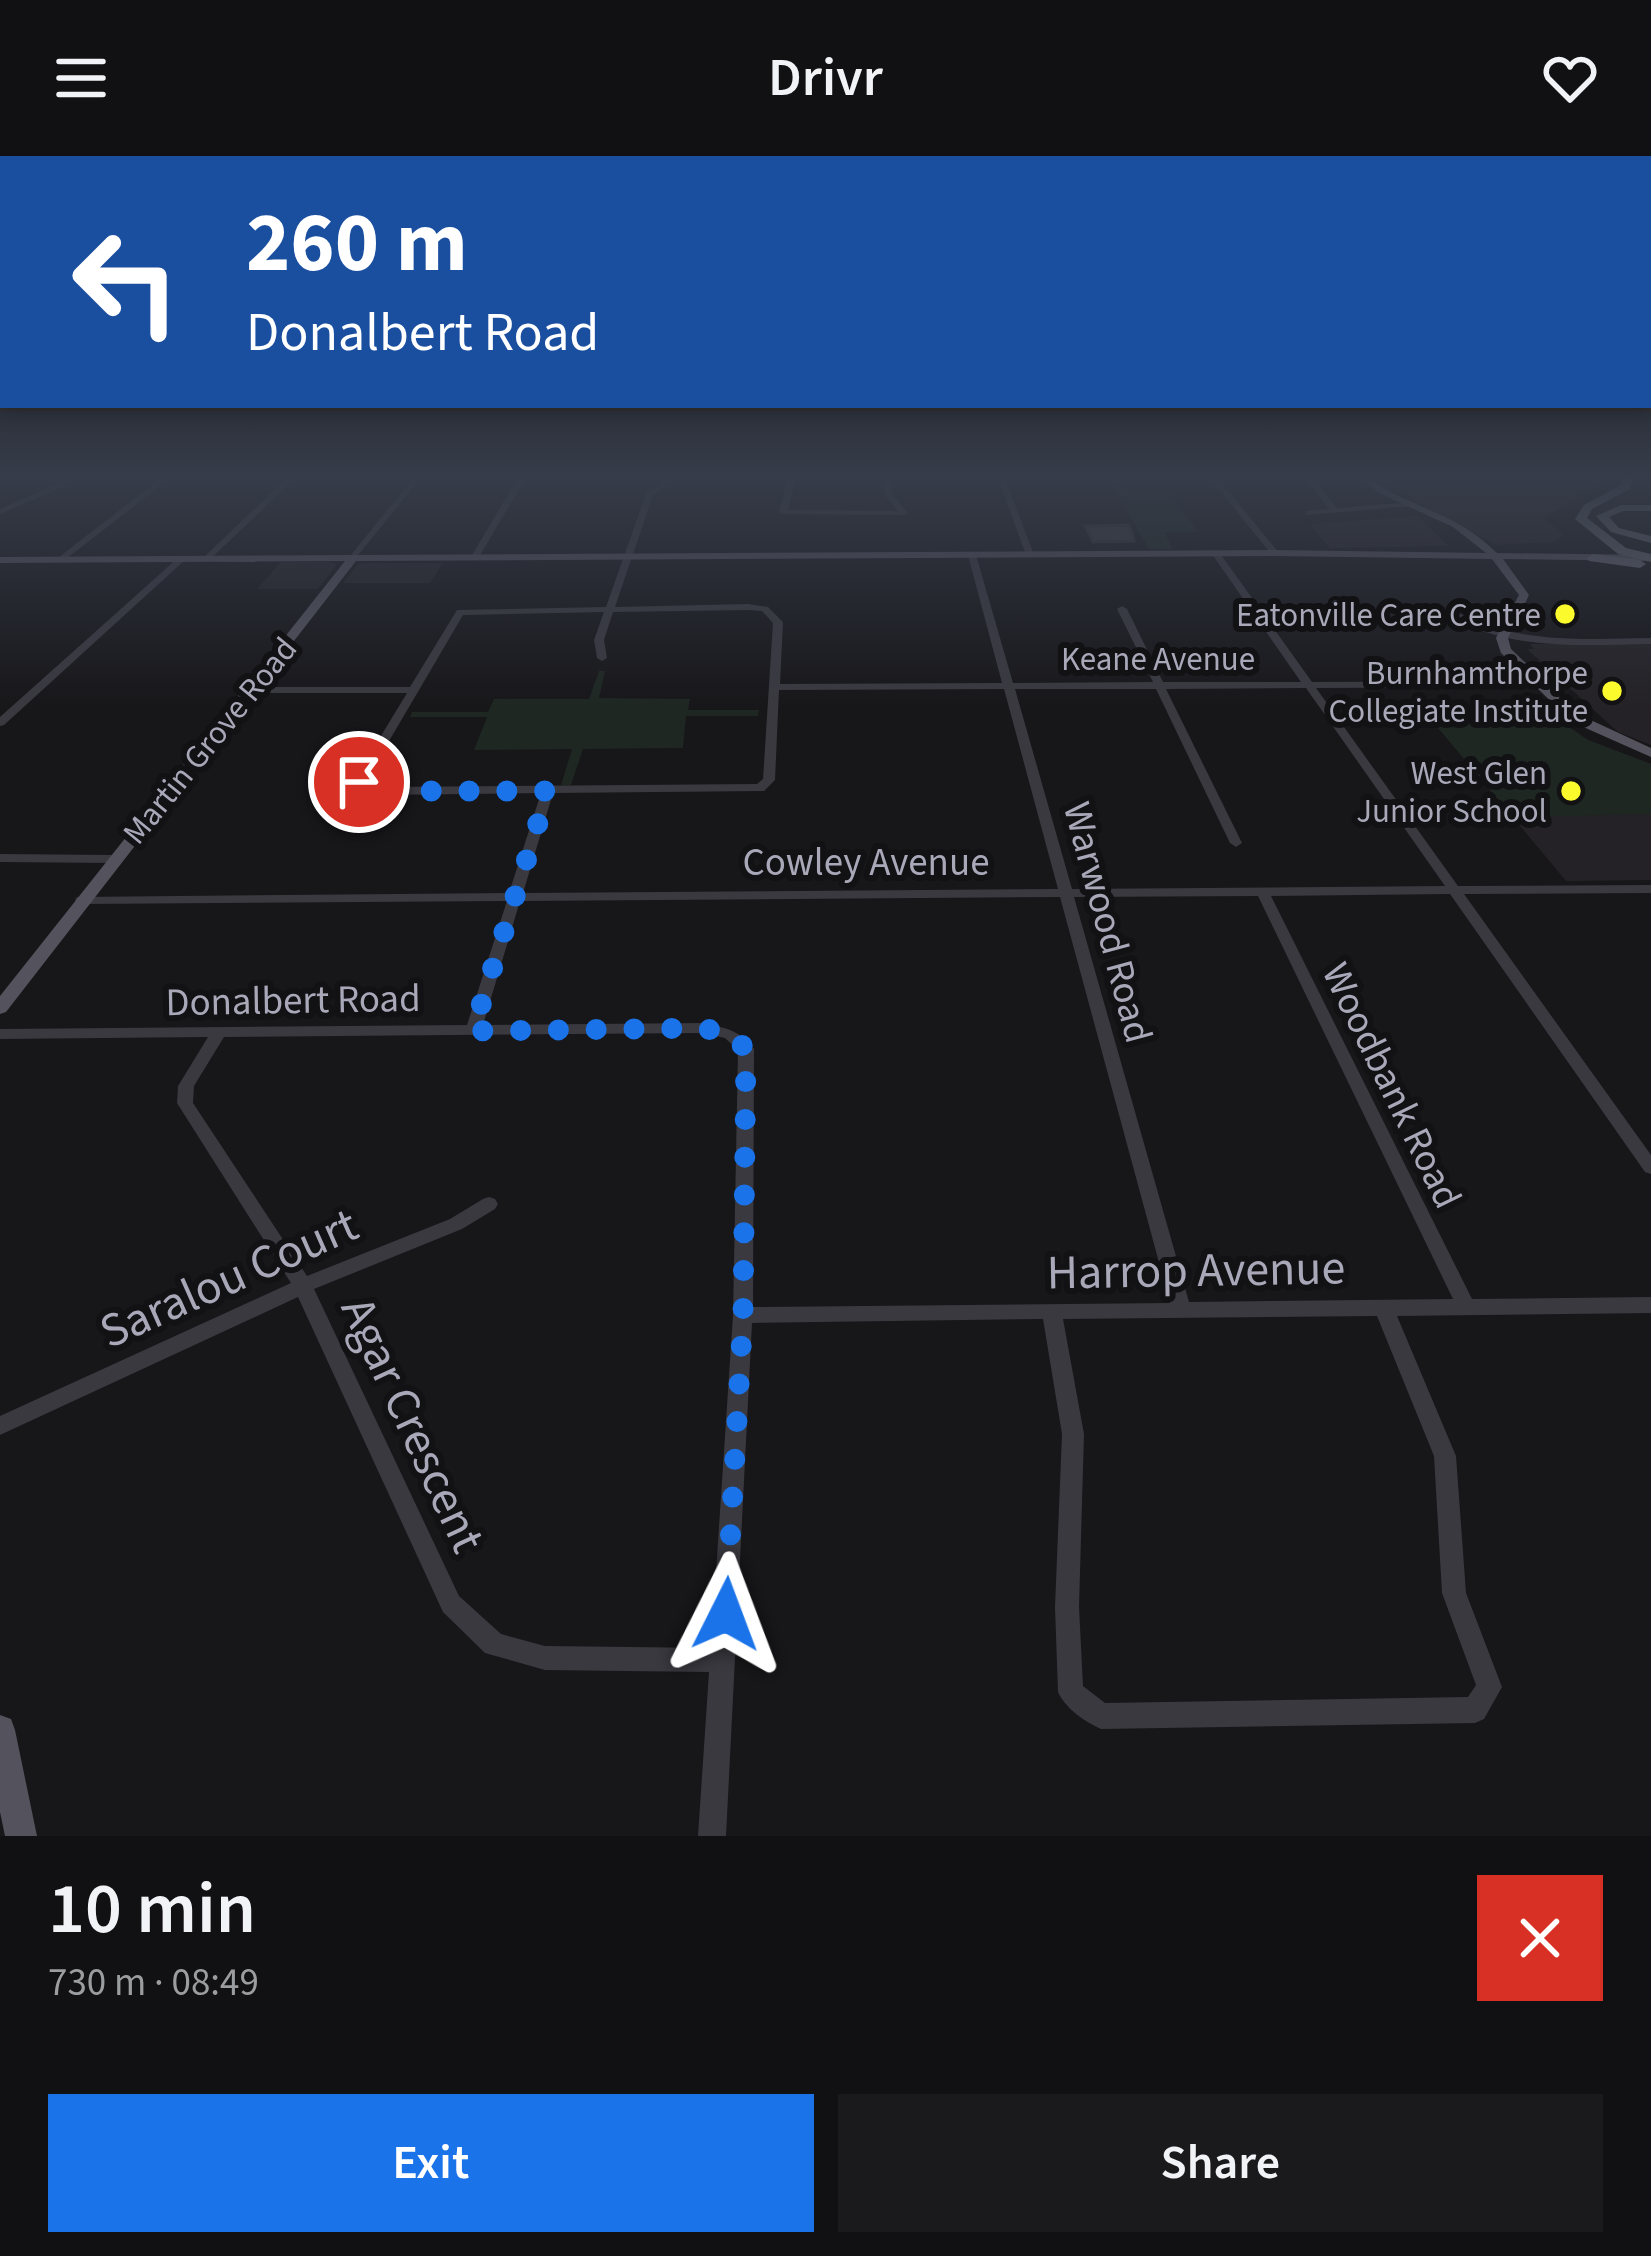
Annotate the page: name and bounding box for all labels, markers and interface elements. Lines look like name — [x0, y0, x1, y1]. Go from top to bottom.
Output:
text: Drivr — [768, 40, 883, 117]
icon: menu — [48, 45, 114, 111]
icon: heart — [1537, 45, 1603, 111]
text: 260 m — [246, 184, 468, 304]
icon: left — [48, 204, 204, 360]
text: Donalbert Road — [246, 295, 599, 372]
place label: Eatonville Care Centre — [1236, 592, 1541, 639]
marker: Eatonville Care Centre — [1552, 601, 1578, 627]
street label: Martin Grove Road — [112, 627, 308, 855]
street label: Keane Avenue — [1061, 636, 1255, 683]
place label: Burnhamthorpe Collegiate Institute — [1328, 650, 1588, 735]
marker: Burnhamthorpe Collegiate Institute — [1599, 678, 1625, 704]
pin — [308, 731, 410, 833]
icon: arrive — [326, 749, 392, 815]
place label: West Glen Junior School — [1356, 750, 1547, 835]
marker: West Glen Junior School — [1558, 778, 1584, 804]
street label: Warwood Road — [1048, 796, 1166, 1049]
street label: Cowley Avenue — [742, 835, 990, 891]
street label: Woodbank Road — [1307, 953, 1475, 1218]
street label: Donalbert Road — [165, 971, 421, 1031]
street label: Saralou Court — [89, 1192, 369, 1366]
street label: Harrop Avenue — [1046, 1234, 1346, 1308]
street label: Agar Crescent — [323, 1286, 501, 1564]
position arrow — [663, 1551, 789, 1677]
text: 10 min — [48, 1858, 256, 1961]
button: close — [1477, 1875, 1603, 2001]
text: 730 m · 08:49 — [48, 1955, 259, 2011]
button: Exit — [48, 2094, 814, 2232]
button: Share — [838, 2094, 1603, 2232]

